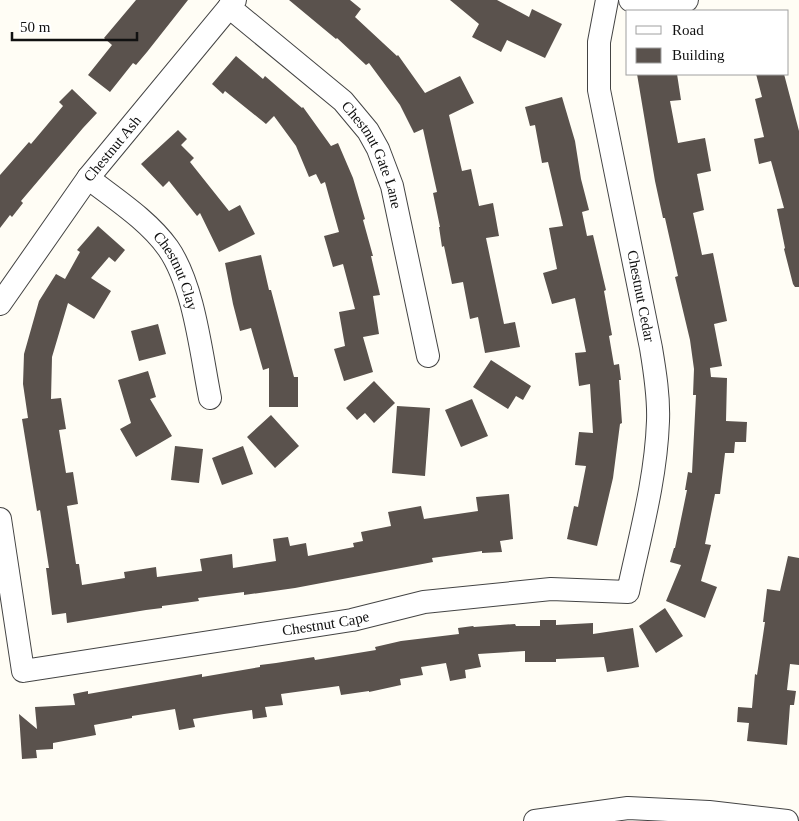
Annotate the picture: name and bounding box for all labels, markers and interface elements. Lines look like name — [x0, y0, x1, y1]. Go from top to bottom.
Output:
scale bar — [12, 10, 138, 42]
legend — [626, 10, 789, 75]
text: 50 m — [20, 19, 51, 35]
text: Road — [672, 22, 704, 38]
text: Building — [672, 47, 725, 63]
street label: Chestnut Gate Lane — [339, 98, 405, 210]
street label: Chestnut Ash — [81, 112, 145, 185]
street label: Chestnut Clay — [150, 228, 201, 312]
street label: Chestnut Cedar — [624, 249, 658, 343]
street label: Chestnut Cape — [281, 608, 371, 639]

